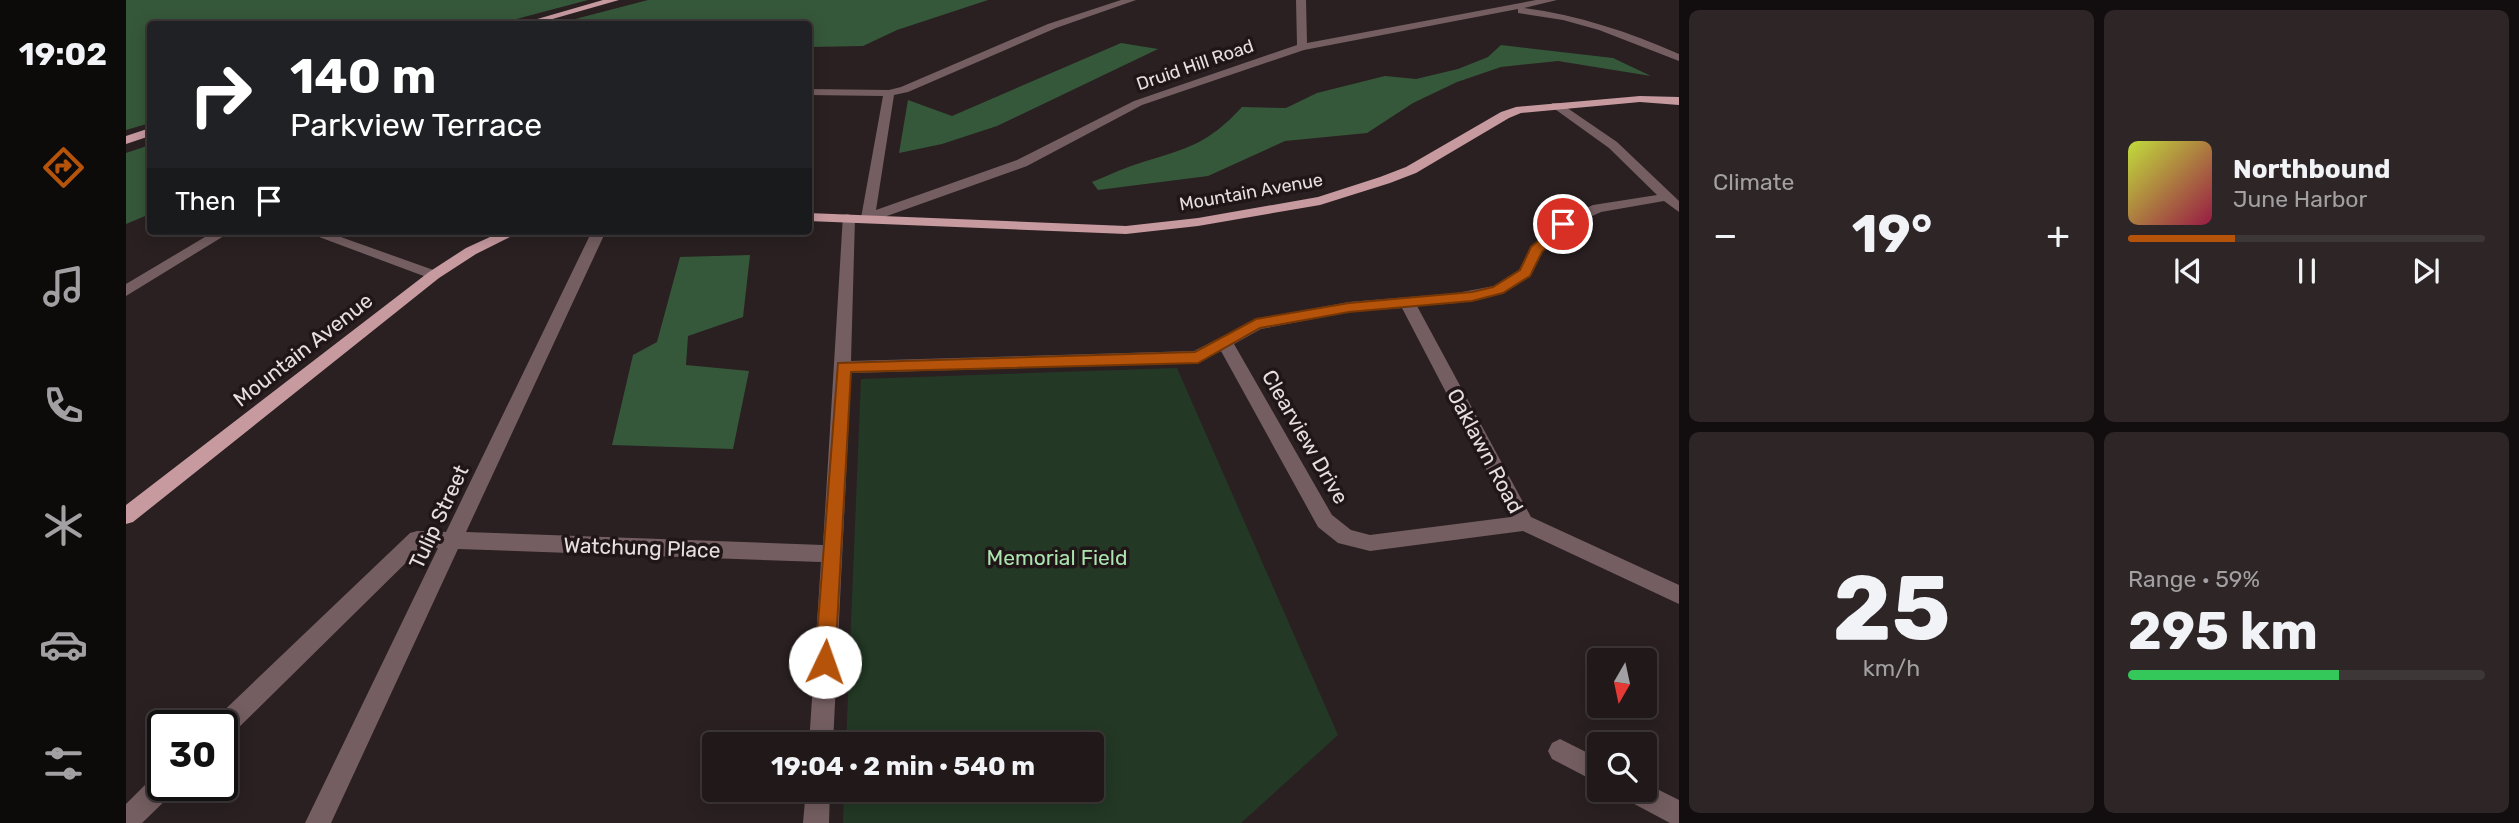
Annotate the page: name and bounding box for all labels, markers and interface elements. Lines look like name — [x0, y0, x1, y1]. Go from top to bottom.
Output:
text: 19:02 — [19, 35, 107, 73]
street label: Druid Hill Road — [1133, 35, 1257, 95]
text: 140 m — [290, 47, 436, 105]
icon: right — [175, 49, 266, 140]
text: Parkview Terrace — [290, 106, 542, 144]
icon: directions — [39, 143, 88, 192]
text: Northbound — [2233, 154, 2391, 185]
text: Climate — [1713, 168, 1794, 196]
street label: Mountain Avenue — [1177, 169, 1325, 215]
icon: arrive — [250, 182, 288, 220]
text: June Harbor — [2233, 185, 2367, 213]
text: Then — [175, 186, 236, 217]
pin — [1533, 194, 1593, 254]
text: 19° — [1852, 203, 1932, 265]
icon: arrive — [1544, 205, 1582, 243]
text: − — [1713, 212, 1738, 258]
text: + — [2046, 212, 2070, 258]
icon: previous — [2169, 252, 2207, 290]
icon: pause — [2288, 252, 2326, 290]
icon: next — [2407, 252, 2445, 290]
icon: music — [39, 262, 88, 311]
street label: Mountain Avenue — [228, 288, 377, 412]
street label: Clearview Drive — [1257, 365, 1354, 508]
icon: phone — [39, 381, 88, 430]
street label: Oaklawn Road — [1442, 384, 1529, 517]
street label: Tulip Street — [404, 461, 473, 573]
icon: climate — [39, 501, 88, 550]
street label: Watchung Place — [563, 532, 721, 563]
park label: Memorial Field — [987, 545, 1127, 570]
text: 25 — [1833, 554, 1950, 662]
text: Range · 59% — [2128, 565, 2260, 593]
text: 295 km — [2128, 600, 2318, 662]
icon: car — [39, 620, 88, 669]
position arrow — [788, 625, 862, 699]
north arrow — [1587, 648, 1657, 718]
map controls — [1587, 648, 1657, 802]
text: km/h — [1863, 654, 1920, 682]
speed limit sign: 30 — [147, 710, 238, 801]
button: search — [1587, 732, 1657, 802]
icon: filters — [39, 739, 88, 788]
text: 19:04 · 2 min · 540 m — [771, 751, 1035, 782]

